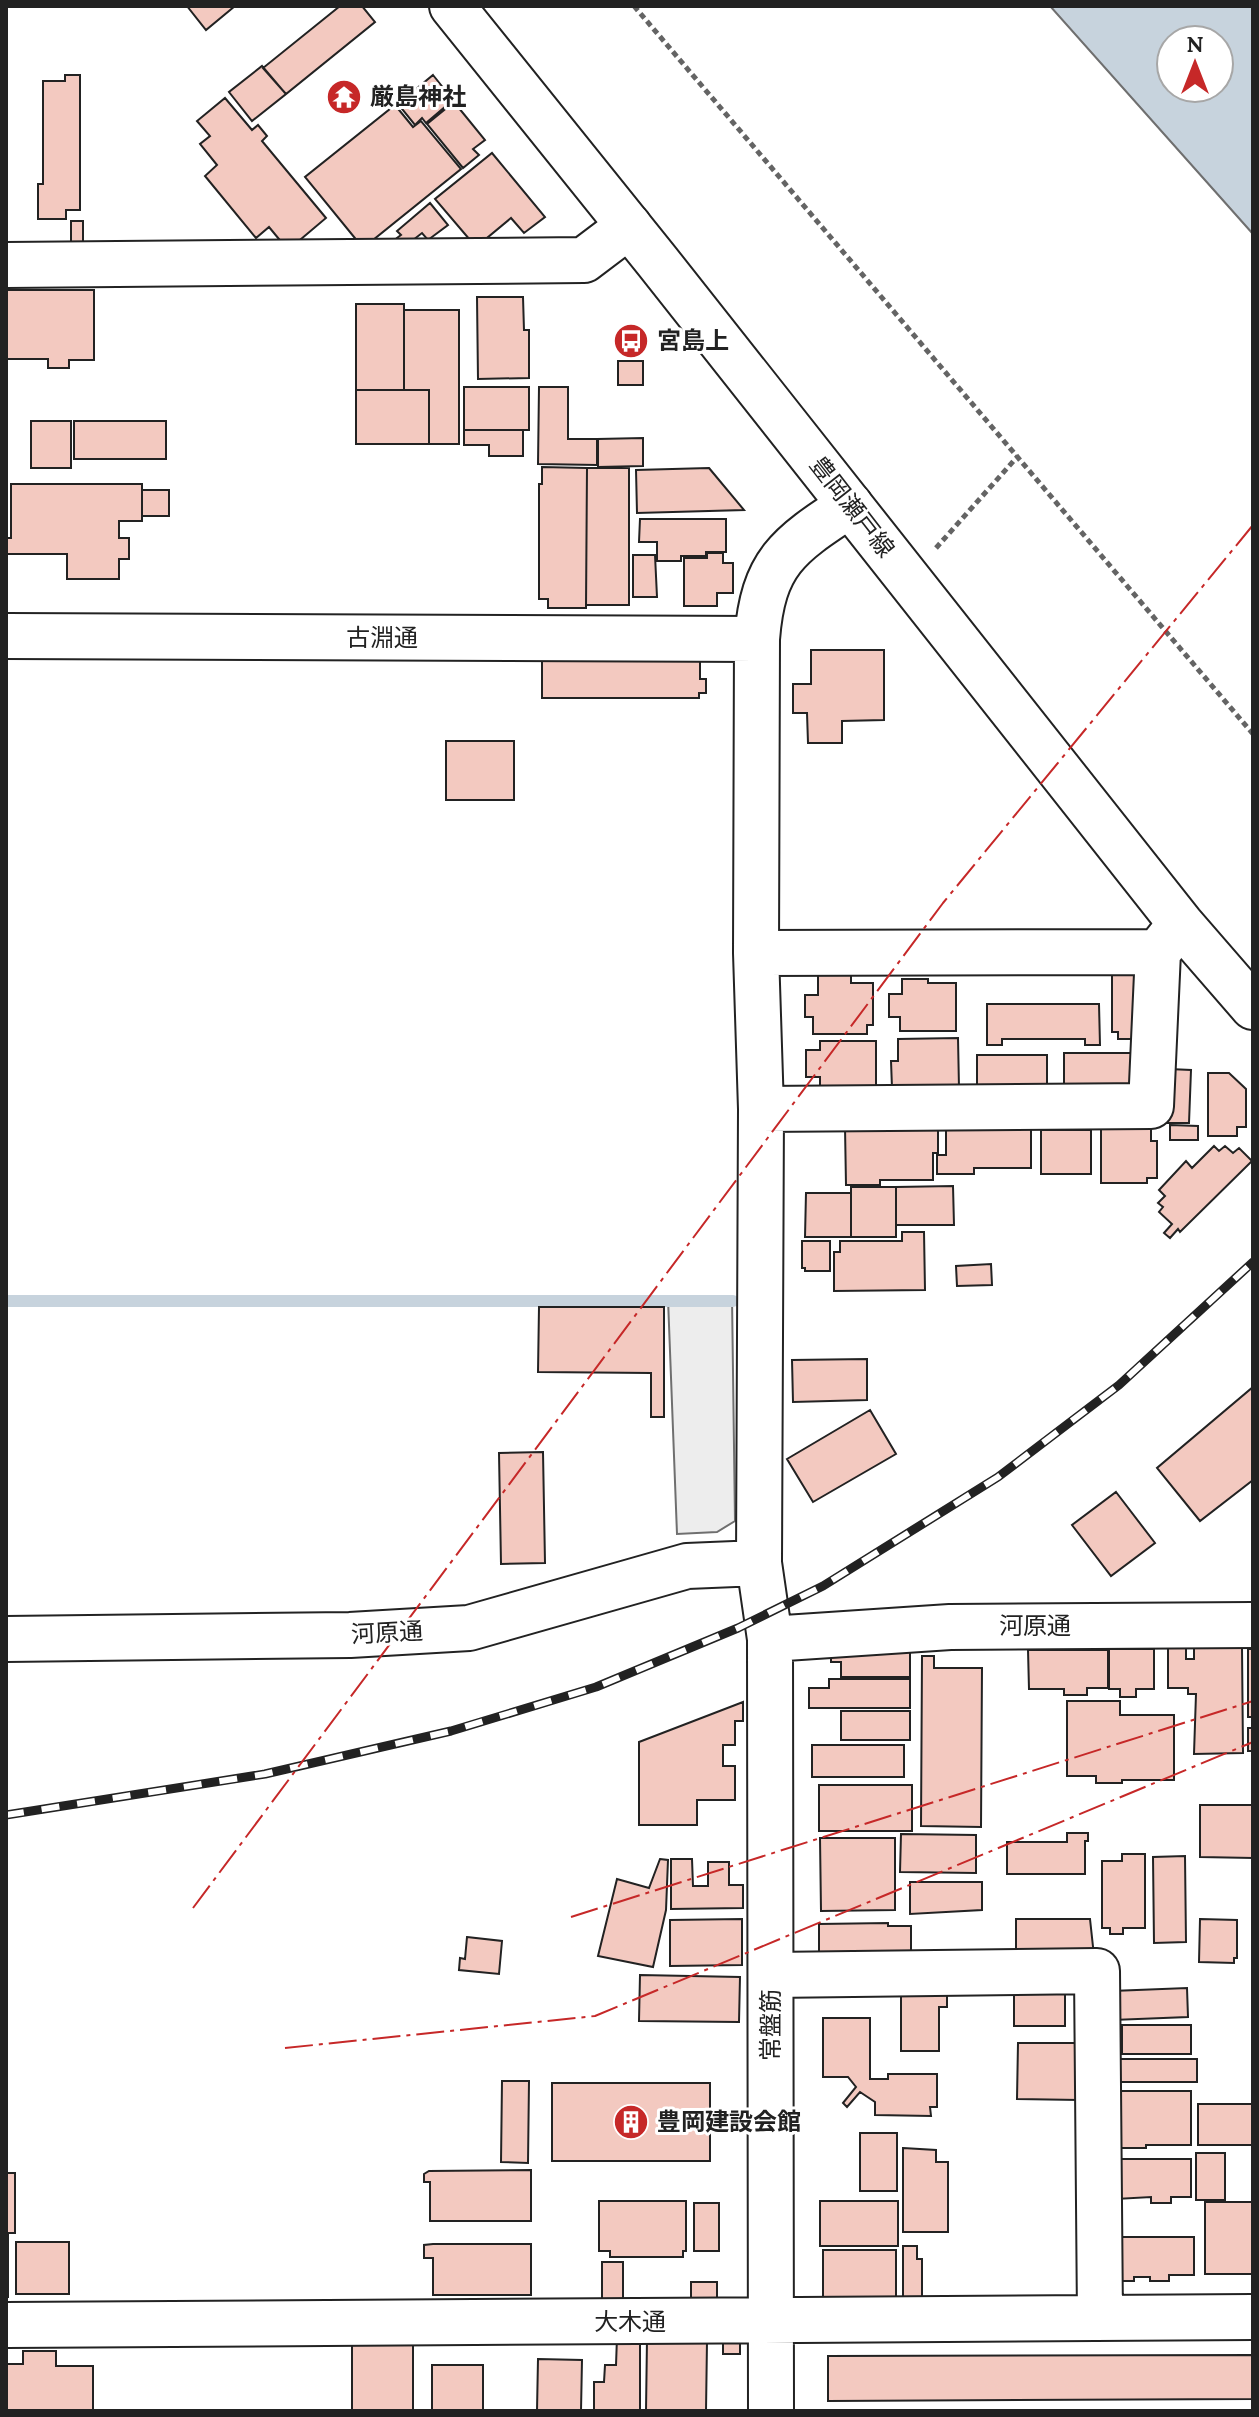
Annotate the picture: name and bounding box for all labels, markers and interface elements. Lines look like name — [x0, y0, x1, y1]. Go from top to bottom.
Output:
north arrow — [1155, 24, 1235, 104]
text: N — [1186, 30, 1204, 58]
temple icon: 厳島神社 — [325, 78, 363, 116]
place label: 厳島神社 — [370, 81, 466, 112]
bus stop icon: 宮島上 — [612, 322, 650, 360]
place label: 宮島上 — [657, 325, 729, 356]
street label: 豊岡瀬戸線 — [803, 450, 902, 564]
street label: 古淵通 — [346, 622, 418, 653]
street label: 河原通 — [999, 1610, 1071, 1641]
street label: 河原通 — [350, 1615, 424, 1650]
street label: 常盤筋 — [755, 1989, 786, 2061]
building icon: 豊岡建設会館 — [612, 2103, 650, 2141]
place label: 豊岡建設会館 — [657, 2106, 801, 2137]
street label: 大木通 — [594, 2306, 666, 2337]

